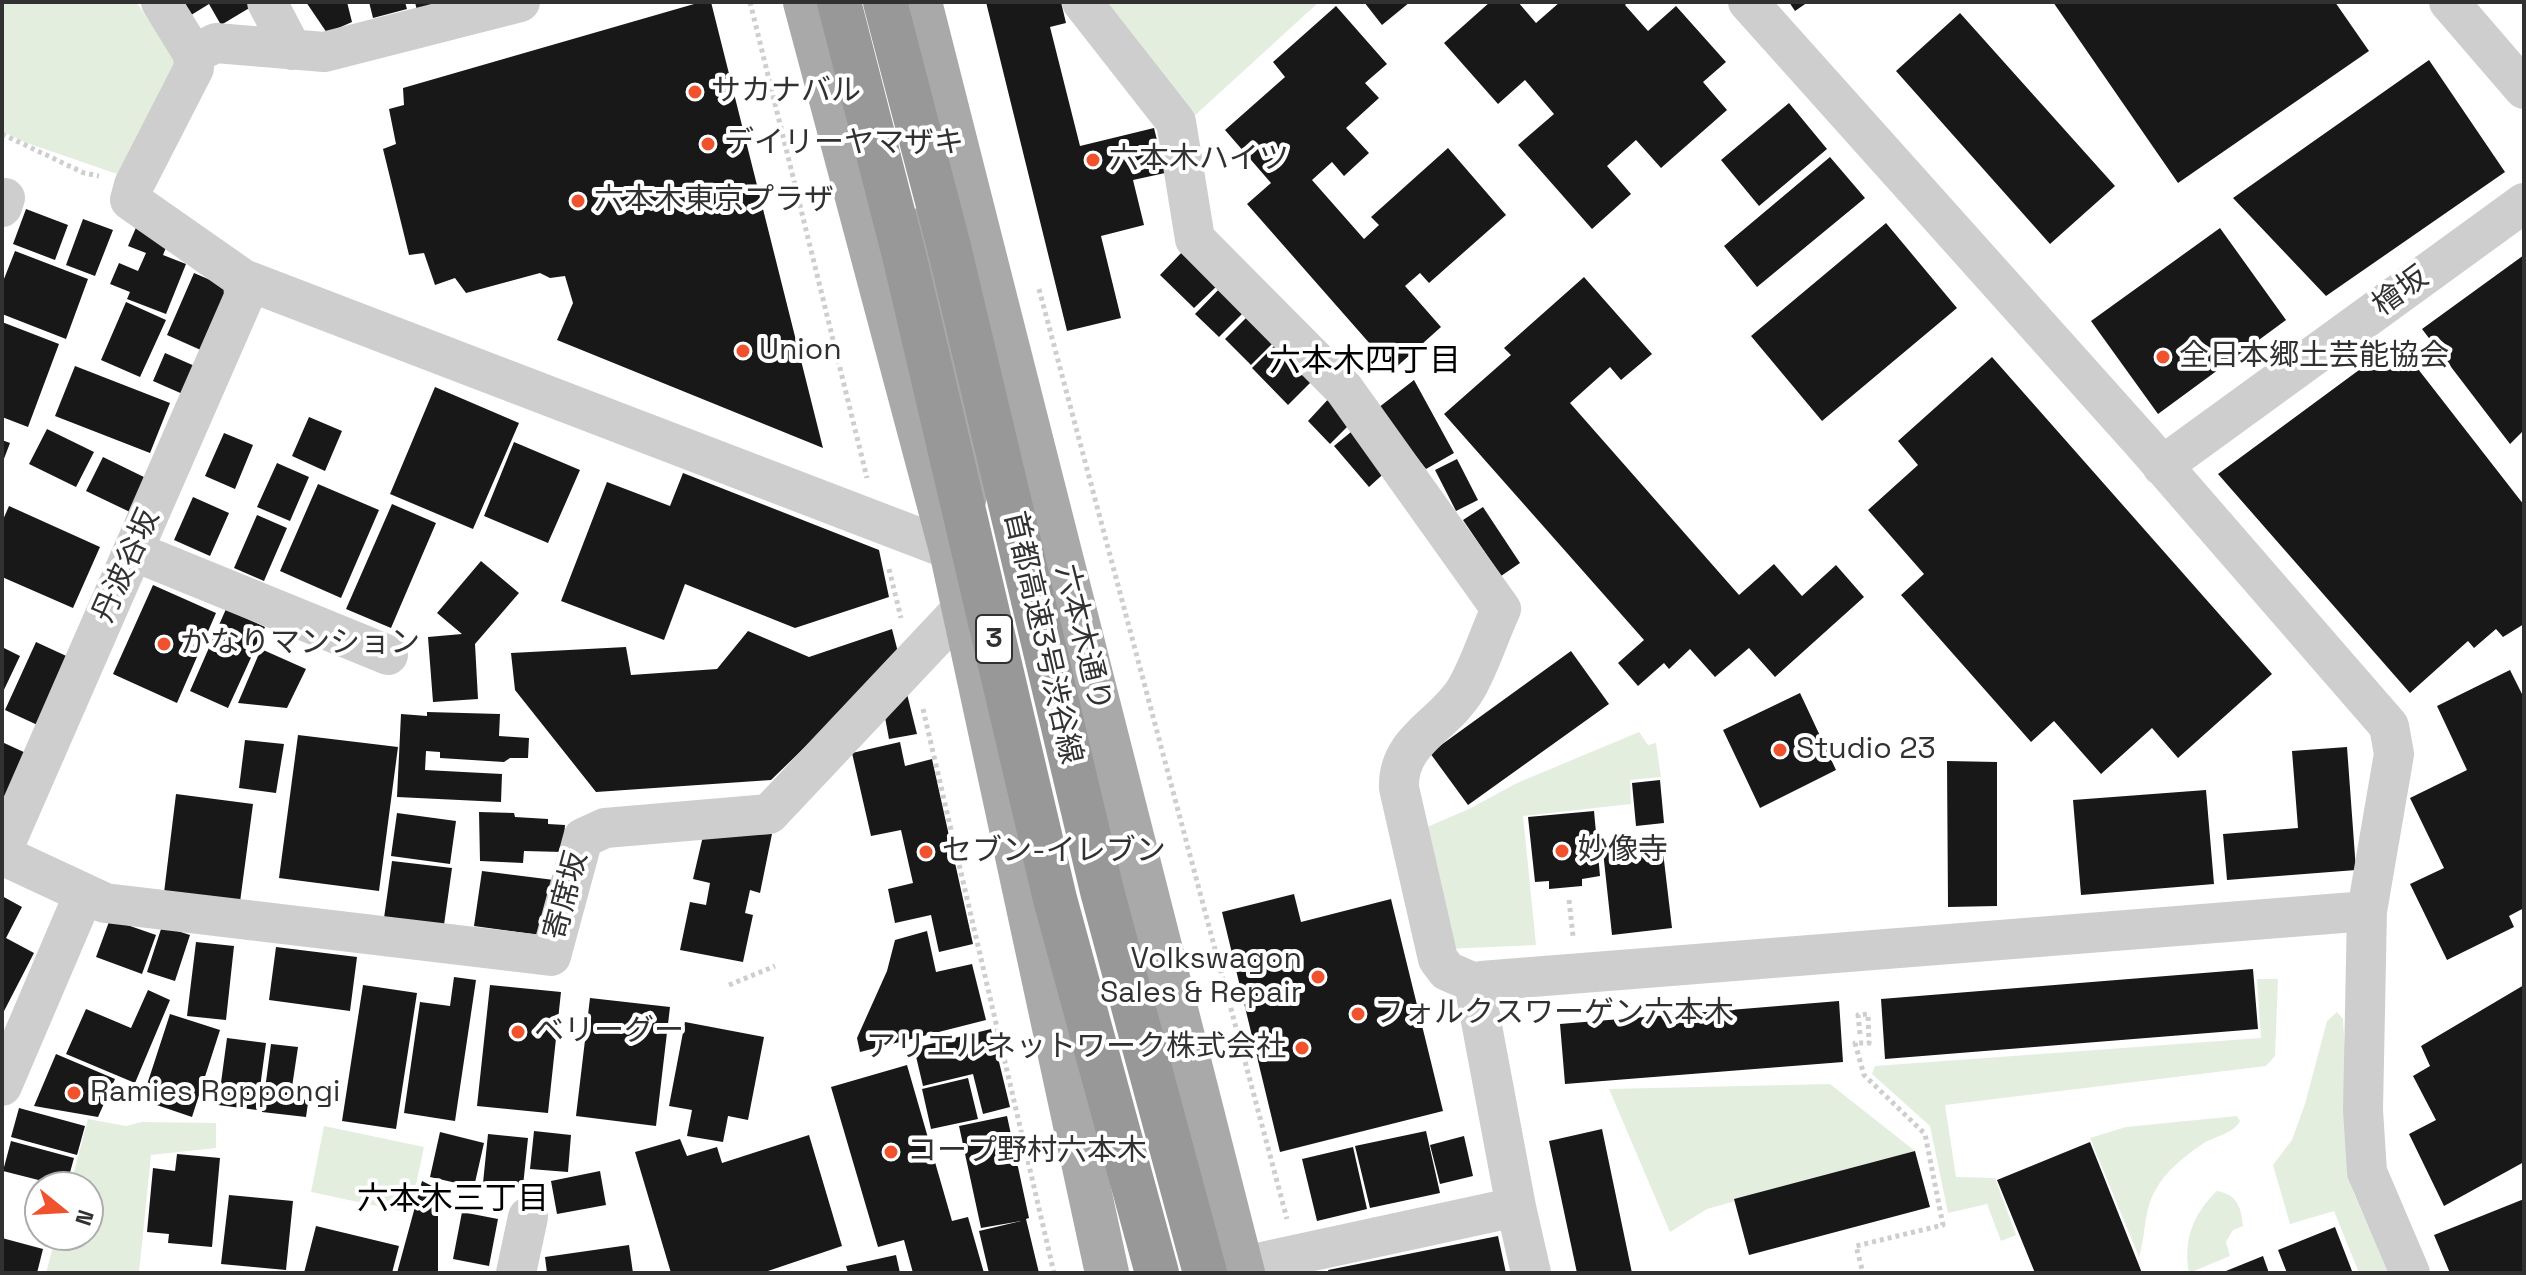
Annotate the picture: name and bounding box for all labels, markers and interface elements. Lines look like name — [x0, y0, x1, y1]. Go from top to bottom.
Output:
place label: サカナバル — [711, 74, 861, 110]
marker: サカナバル — [686, 83, 704, 101]
place label: デイリーヤマザキ — [724, 126, 964, 162]
marker: デイリーヤマザキ — [699, 135, 717, 153]
place label: 六本木ハイツ — [1109, 142, 1289, 178]
marker: 六本木ハイツ — [1084, 151, 1102, 169]
place label: 六本木東京プラザ — [594, 183, 834, 219]
marker: 六本木東京プラザ — [569, 192, 587, 210]
street label: 檜坂 — [2366, 260, 2436, 324]
place label: Union — [759, 333, 842, 369]
place label: 全日本郷土芸能協会 — [2179, 339, 2449, 375]
marker: Union — [734, 342, 752, 360]
district label: 六本木四丁目 — [1269, 343, 1461, 381]
marker: 全日本郷土芸能協会 — [2154, 348, 2172, 366]
street label: 丹波谷坂 — [86, 504, 168, 628]
street label: 首都高速3号渋谷線 — [995, 508, 1089, 768]
street label: 六本木通り — [1046, 561, 1118, 715]
road number: 3 — [976, 615, 1012, 663]
place label: かなりマンション — [180, 626, 420, 662]
marker: かなりマンション — [155, 635, 173, 653]
place label: Studio 23 — [1796, 732, 1936, 768]
marker: Studio 23 — [1771, 741, 1789, 759]
place label: 妙像寺 — [1578, 833, 1668, 869]
place label: セブン-イレブン — [942, 834, 1166, 870]
marker: 妙像寺 — [1553, 842, 1571, 860]
marker: セブン-イレブン — [917, 843, 935, 861]
street label: 寄席坂 — [538, 848, 596, 944]
place label: Volkswagon Sales & Repair — [1100, 942, 1302, 1012]
marker: Volkswagon Sales & Repair — [1309, 968, 1327, 986]
place label: フォルクスワーゲン六本木 — [1374, 996, 1734, 1032]
marker: フォルクスワーゲン六本木 — [1349, 1005, 1367, 1023]
place label: ベリーグー — [534, 1014, 684, 1050]
marker: ベリーグー — [509, 1023, 527, 1041]
place label: アリエルネットワーク株式会社 — [866, 1030, 1286, 1066]
marker: アリエルネットワーク株式会社 — [1293, 1039, 1311, 1057]
place label: Ramies Roppongi — [90, 1075, 340, 1111]
marker: Ramies Roppongi — [65, 1084, 83, 1102]
place label: コープ野村六本木 — [907, 1134, 1147, 1170]
marker: コープ野村六本木 — [882, 1143, 900, 1161]
north arrow — [24, 1171, 104, 1251]
district label: 六本木三丁目 — [357, 1181, 549, 1219]
text: N — [69, 1206, 101, 1229]

